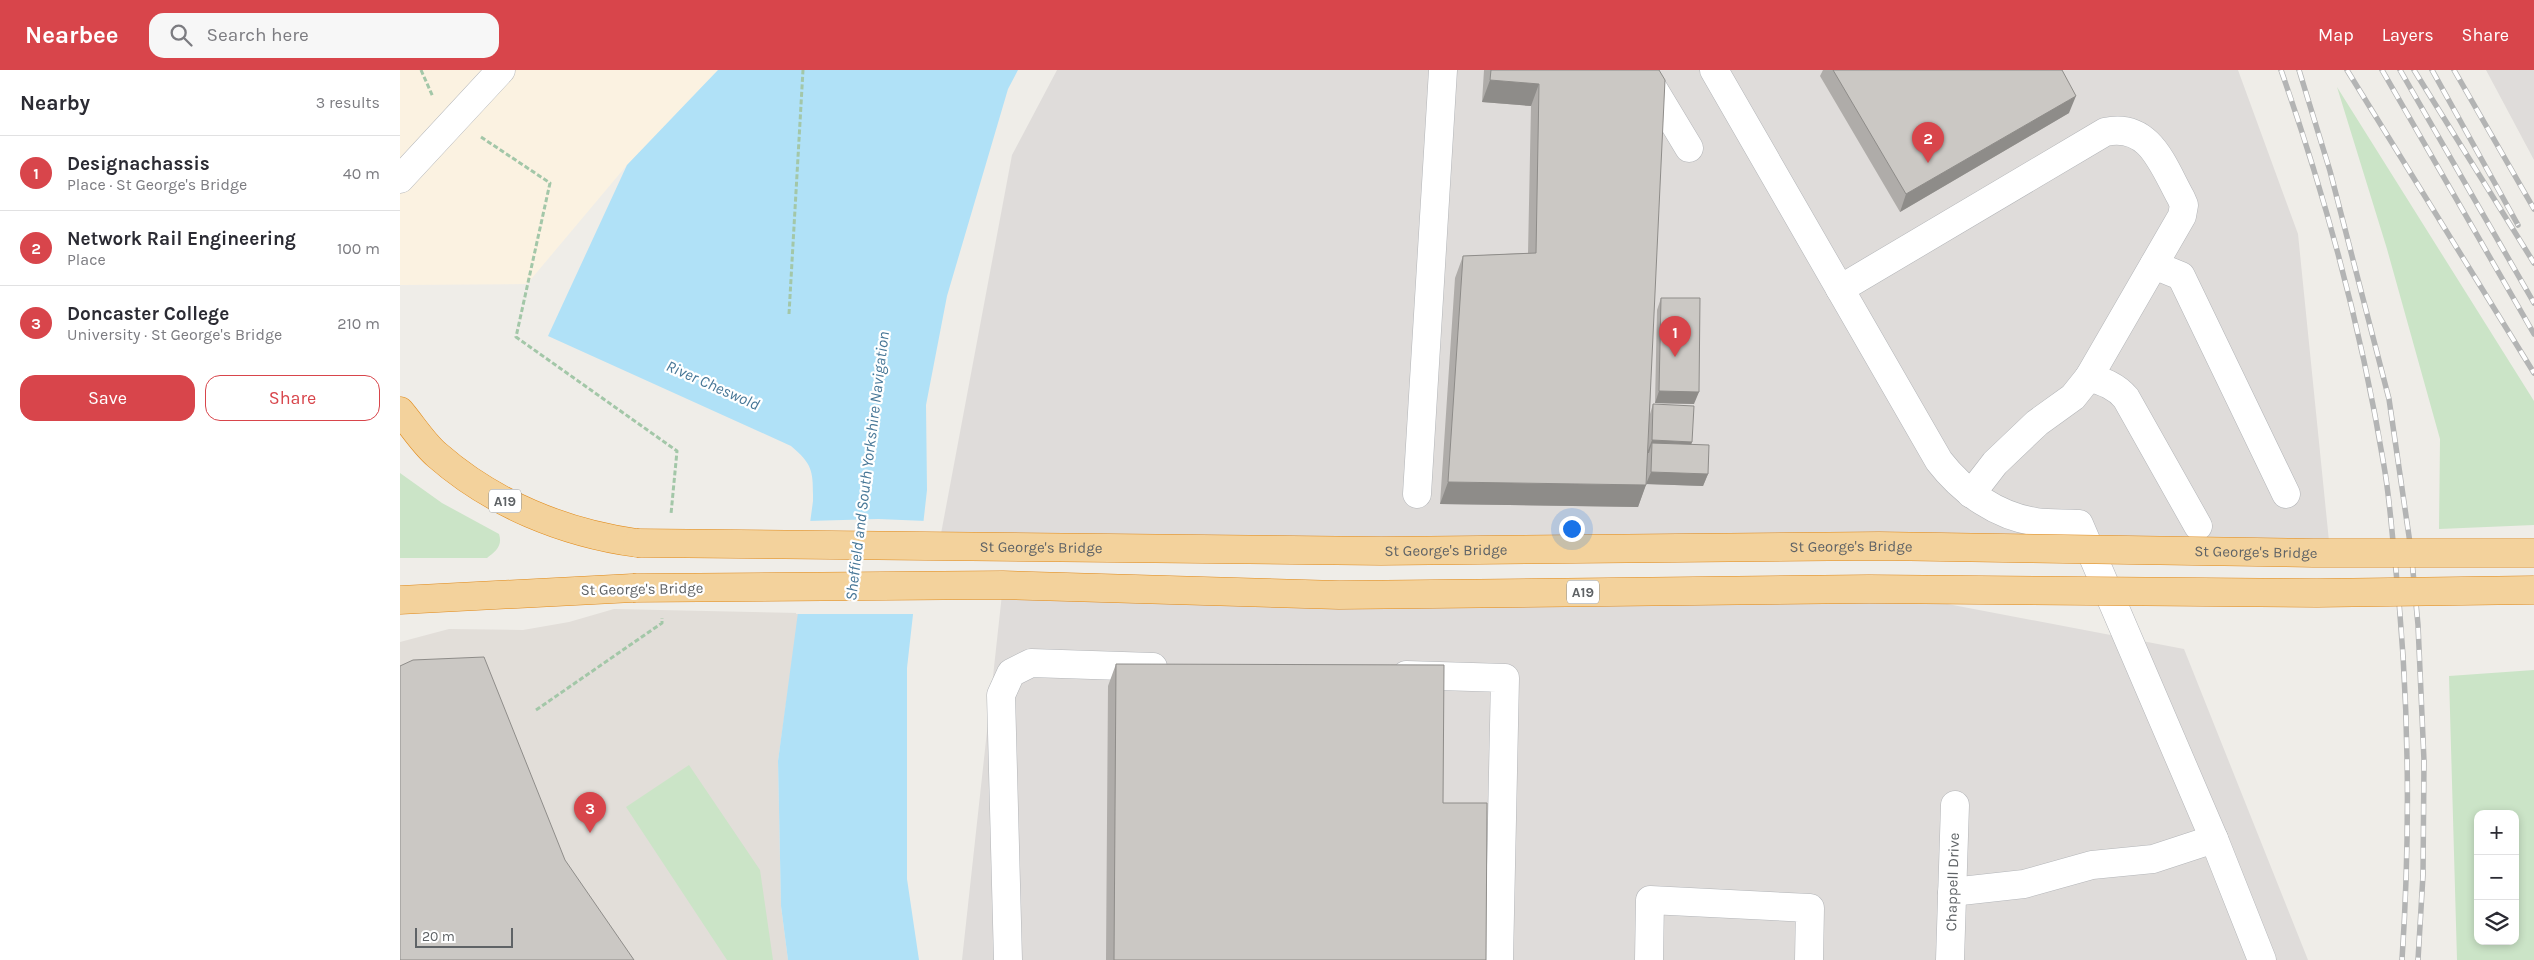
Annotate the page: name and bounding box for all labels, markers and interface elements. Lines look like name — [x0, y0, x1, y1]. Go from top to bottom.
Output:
search box — [149, 13, 499, 58]
text: Nearbee — [25, 21, 119, 49]
icon: search — [167, 21, 195, 49]
text: Search here — [207, 24, 309, 46]
text: Map — [2318, 24, 2354, 46]
text: Layers — [2382, 24, 2434, 46]
text: Share — [2462, 24, 2509, 46]
text: Nearby — [20, 91, 90, 115]
text: 3 results — [316, 93, 380, 112]
pin: 2 — [1912, 122, 1944, 163]
text: Designachassis — [67, 153, 210, 175]
text: 1 — [33, 164, 39, 183]
text: 40 m — [343, 164, 380, 183]
text: Place · St George's Bridge — [67, 175, 247, 194]
text: Network Rail Engineering — [67, 228, 296, 250]
text: 2 — [31, 239, 41, 258]
text: 100 m — [337, 239, 380, 258]
text: Place — [67, 250, 106, 269]
text: Doncaster College — [67, 303, 229, 325]
text: 3 — [31, 314, 41, 333]
text: 210 m — [337, 314, 380, 333]
pin: 1 — [1659, 316, 1691, 357]
text: University · St George's Bridge — [67, 325, 282, 344]
water label: Sheffield and South Yorkshire Navigation — [841, 330, 893, 602]
water label: River Cheswold — [663, 356, 763, 414]
button: Save — [20, 375, 195, 421]
button: Share — [205, 375, 380, 421]
road number: A19 — [489, 490, 521, 512]
your location — [1559, 516, 1585, 542]
street label: St George's Bridge — [1789, 537, 1913, 556]
street label: St George's Bridge — [979, 538, 1103, 557]
street label: St George's Bridge — [1384, 541, 1508, 560]
street label: St George's Bridge — [2194, 542, 2317, 562]
street label: St George's Bridge — [580, 579, 704, 599]
road number: A19 — [1567, 581, 1599, 604]
pin: 3 — [574, 792, 606, 833]
map controls — [2474, 810, 2519, 945]
button: + — [2474, 810, 2519, 855]
street label: Chappell Drive — [1942, 832, 1963, 932]
button: − — [2474, 855, 2519, 900]
button: layers — [2474, 900, 2519, 945]
scale bar — [415, 925, 512, 948]
text: 20 m — [422, 928, 455, 945]

